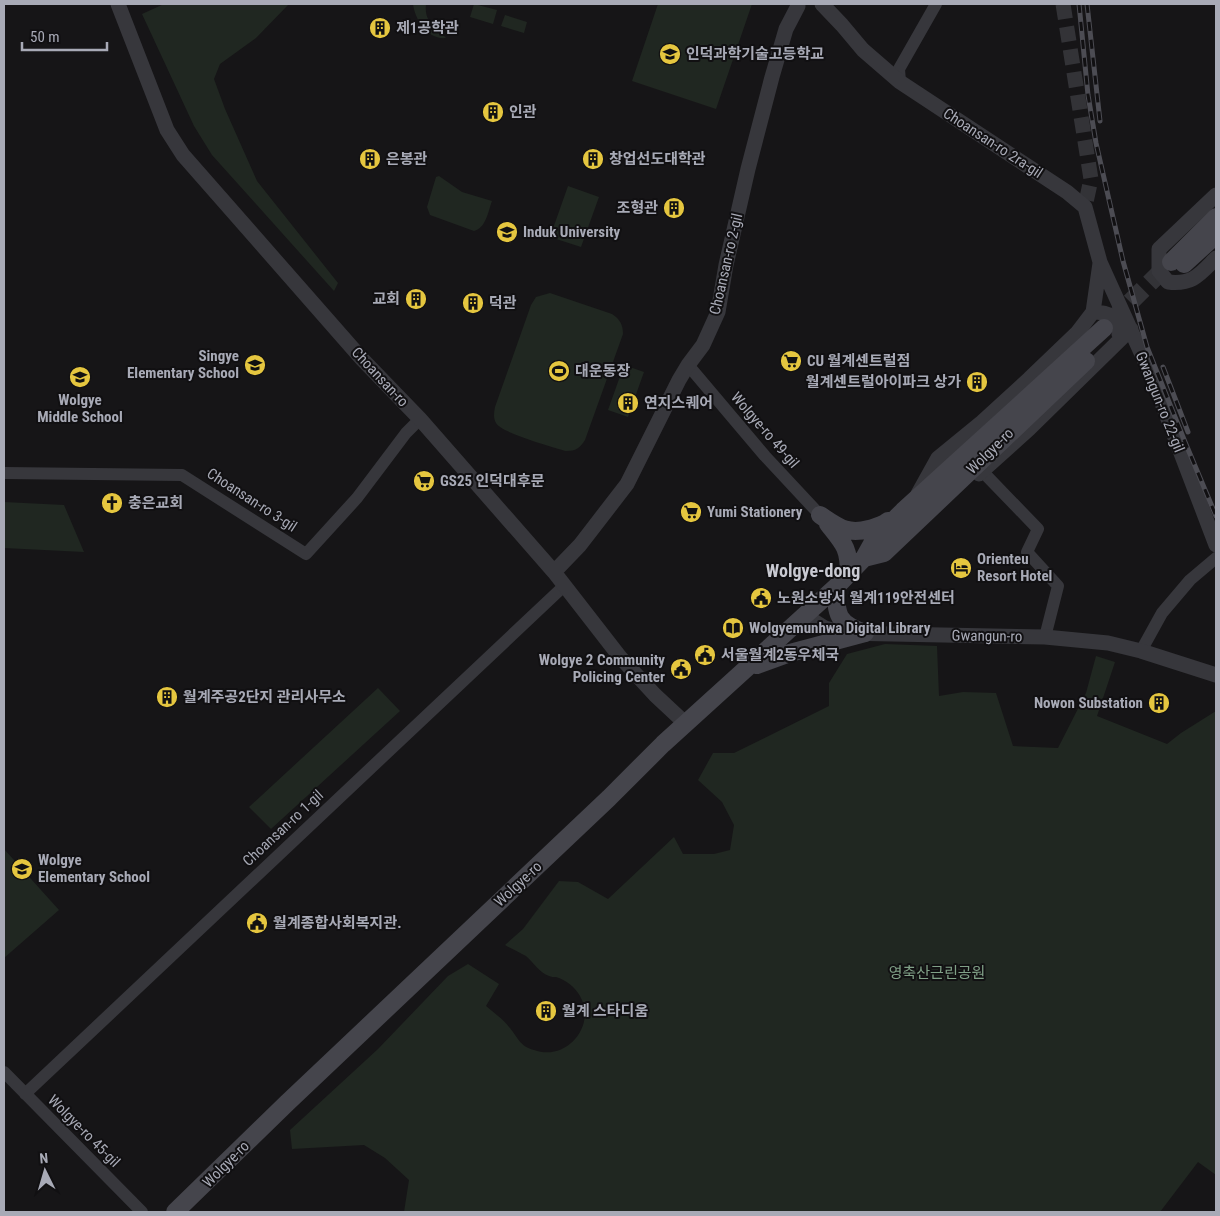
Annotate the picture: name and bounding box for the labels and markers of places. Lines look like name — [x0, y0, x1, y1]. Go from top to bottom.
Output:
building icon: 제1공학관 — [368, 16, 392, 40]
place label: 제1공학관 — [396, 19, 459, 37]
school or university icon: 인덕과학기술고등학교 — [658, 42, 682, 66]
place label: 인덕과학기술고등학교 — [686, 45, 824, 63]
building icon: 인관 — [481, 100, 505, 124]
place label: 인관 — [509, 103, 537, 121]
building icon: 은봉관 — [358, 147, 382, 171]
building icon: 창업선도대학관 — [581, 147, 605, 171]
place label: 은봉관 — [386, 150, 428, 168]
place label: 창업선도대학관 — [609, 150, 706, 168]
building icon: 조형관 — [662, 196, 686, 220]
place label: 조형관 — [617, 199, 658, 217]
school or university icon: Induk University — [495, 220, 519, 244]
place label: Induk University — [523, 223, 621, 241]
building icon: 교회 — [404, 287, 428, 311]
place label: 교회 — [372, 290, 400, 308]
building icon: 덕관 — [461, 291, 485, 315]
place label: 덕관 — [489, 294, 517, 312]
place label: Singye Elementary School — [127, 347, 239, 382]
supermarket icon: CU 월계센트럴점 — [779, 349, 803, 373]
place label: CU 월계센트럴점 — [807, 352, 910, 370]
school or university icon: Singye Elementary School — [243, 353, 267, 377]
sports icon: 대운동장 — [547, 359, 571, 383]
place label: 대운동장 — [575, 362, 630, 380]
school or university icon: Wolgye Middle School — [68, 365, 92, 389]
building icon: 월계센트럴아이파크 상가 — [965, 370, 989, 394]
place label: 월계센트럴아이파크 상가 — [806, 373, 961, 391]
place label: Wolgye Middle School — [37, 391, 123, 426]
building icon: 연지스퀘어 — [616, 391, 640, 415]
place label: 연지스퀘어 — [644, 394, 713, 412]
supermarket icon: GS25 인덕대후문 — [412, 469, 436, 493]
place label: GS25 인덕대후문 — [440, 472, 545, 490]
church icon: 충은교회 — [100, 491, 124, 515]
place label: 충은교회 — [128, 494, 183, 512]
supermarket icon: Yumi Stationery — [679, 500, 703, 524]
place label: Yumi Stationery — [707, 503, 803, 521]
place label: Orienteu Resort Hotel — [977, 550, 1052, 585]
hotel icon: Orienteu Resort Hotel — [949, 556, 973, 580]
public building icon: 노원소방서 월계119안전센터 — [749, 586, 773, 610]
place label: 노원소방서 월계119안전센터 — [777, 589, 955, 607]
library icon: Wolgyemunhwa Digital Library — [721, 616, 745, 640]
place label: Wolgyemunhwa Digital Library — [749, 619, 931, 637]
public building icon: 서울월계2동우체국 — [693, 643, 717, 667]
place label: 서울월계2동우체국 — [721, 646, 839, 664]
place label: Wolgye 2 Community Policing Center — [539, 651, 665, 686]
public building icon: Wolgye 2 Community Policing Center — [669, 657, 693, 681]
building icon: 월계주공2단지 관리사무소 — [155, 685, 179, 709]
place label: 월계주공2단지 관리사무소 — [183, 688, 346, 706]
building icon: Nowon Substation — [1147, 691, 1171, 715]
place label: Nowon Substation — [1034, 694, 1143, 712]
place label: Wolgye Elementary School — [38, 851, 150, 886]
school or university icon: Wolgye Elementary School — [10, 857, 34, 881]
public building icon: 월계종합사회복지관. — [245, 911, 269, 935]
place label: 월계종합사회복지관. — [273, 914, 402, 932]
building icon: 월계 스타디움 — [534, 999, 558, 1023]
place label: 월계 스타디움 — [562, 1002, 648, 1020]

